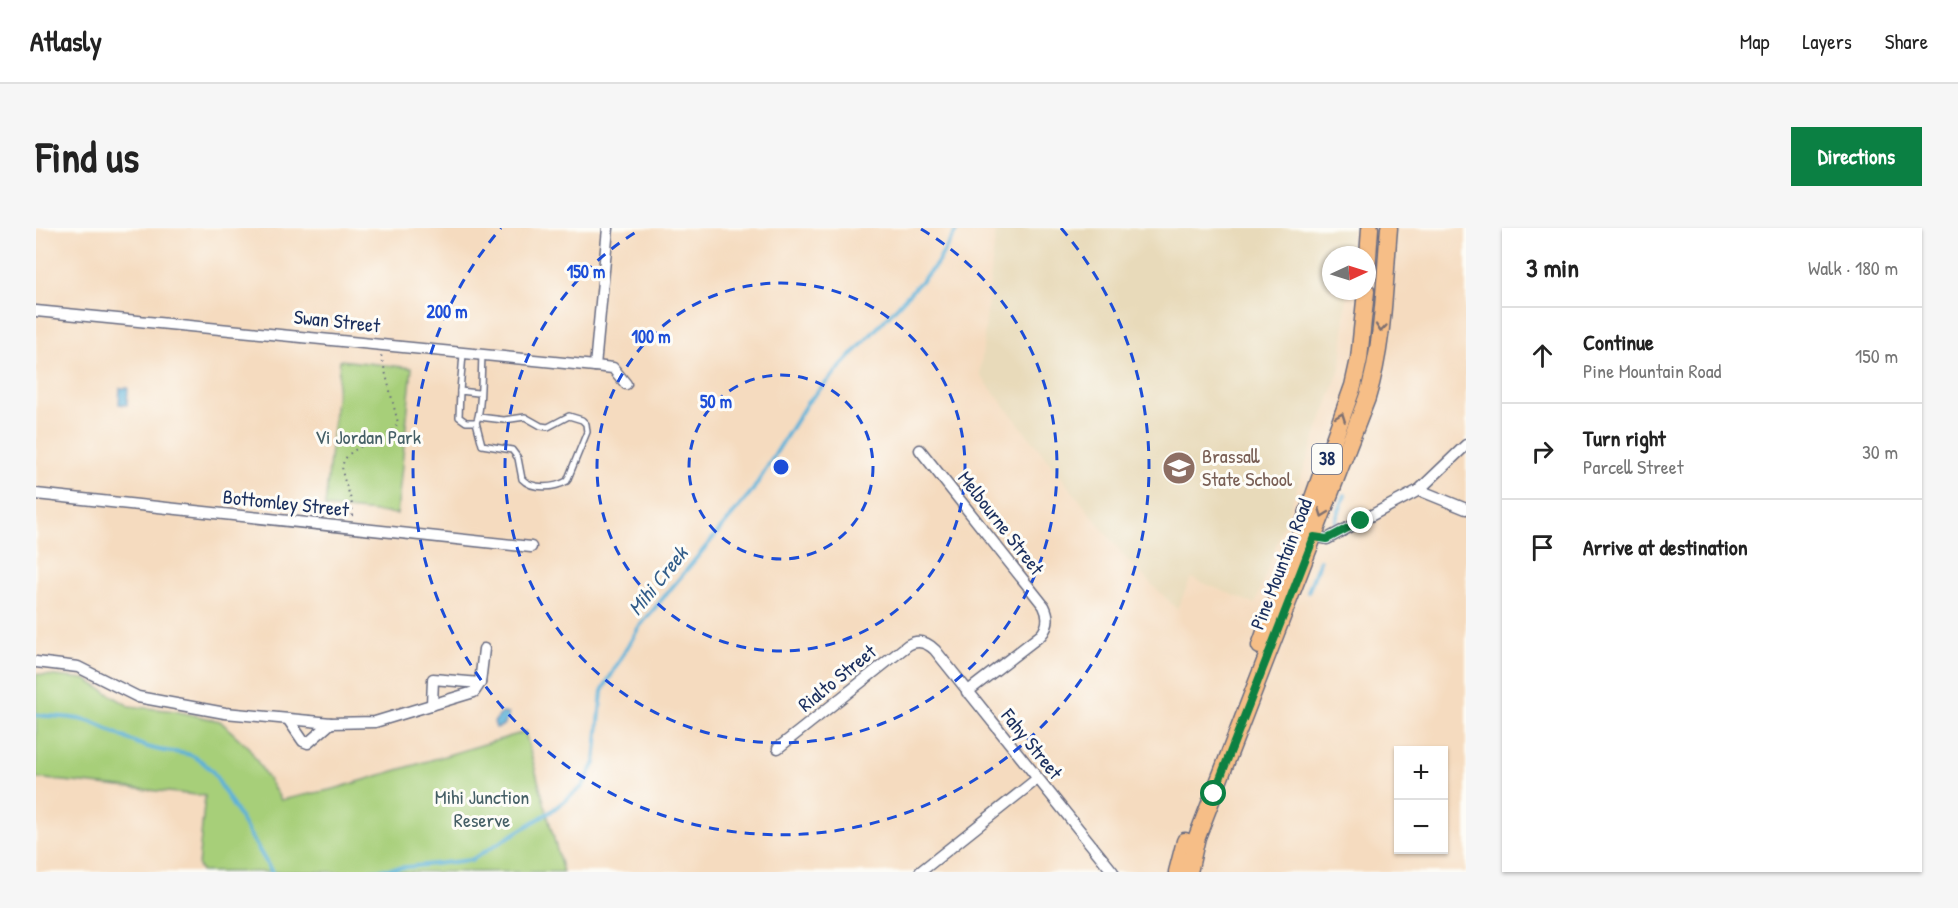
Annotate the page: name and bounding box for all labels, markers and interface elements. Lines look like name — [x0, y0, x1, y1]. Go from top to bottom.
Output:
text: Atlasly — [30, 22, 102, 60]
text: Map — [1740, 27, 1769, 56]
text: Layers — [1802, 27, 1852, 56]
text: Share — [1885, 27, 1928, 56]
button: Directions — [1791, 127, 1922, 186]
text: Find us — [36, 128, 139, 185]
north arrow — [1322, 246, 1376, 300]
text: 3 min — [1526, 250, 1579, 285]
text: Walk · 180 m — [1808, 254, 1898, 281]
text: 150 m — [567, 259, 605, 284]
text: 200 m — [427, 299, 467, 324]
street label: Swan Street — [293, 303, 383, 339]
text: 100 m — [631, 324, 671, 349]
one-way arrow — [1375, 324, 1388, 333]
text: Continue — [1583, 327, 1654, 357]
icon: ahead — [1526, 339, 1559, 372]
text: 150 m — [1855, 342, 1898, 369]
text: Pine Mountain Road — [1583, 357, 1721, 384]
text: 50 m — [700, 389, 732, 414]
one-way arrow — [1334, 413, 1347, 423]
park label: Vi Jordan Park — [315, 423, 421, 450]
text: Turn right — [1583, 423, 1666, 453]
icon: right — [1526, 435, 1559, 468]
text: 30 m — [1862, 438, 1898, 465]
place label: Brassall State School — [1202, 442, 1293, 492]
road number: 38 — [1312, 444, 1342, 474]
school or university icon: Brassall State School — [1161, 450, 1197, 486]
text: Parcell Street — [1583, 453, 1684, 480]
centre of rings — [771, 457, 791, 477]
street label: Melbourne Street — [952, 465, 1051, 581]
street label: Bottomley Street — [222, 482, 351, 523]
street label: Pine Mountain Road — [1243, 494, 1318, 633]
route end — [1347, 507, 1373, 533]
one-way arrow — [1318, 508, 1331, 518]
icon: arrive — [1526, 531, 1559, 564]
text: Arrive at destination — [1583, 532, 1748, 562]
water label: Mihi Creek — [621, 538, 696, 621]
street label: Rialto Street — [792, 637, 882, 717]
street label: Fahy Street — [995, 702, 1070, 785]
map controls — [1394, 746, 1448, 854]
button: + — [1394, 746, 1448, 800]
route start — [1200, 780, 1226, 806]
park label: Mihi Junction Reserve — [435, 783, 529, 833]
button: − — [1394, 800, 1448, 854]

